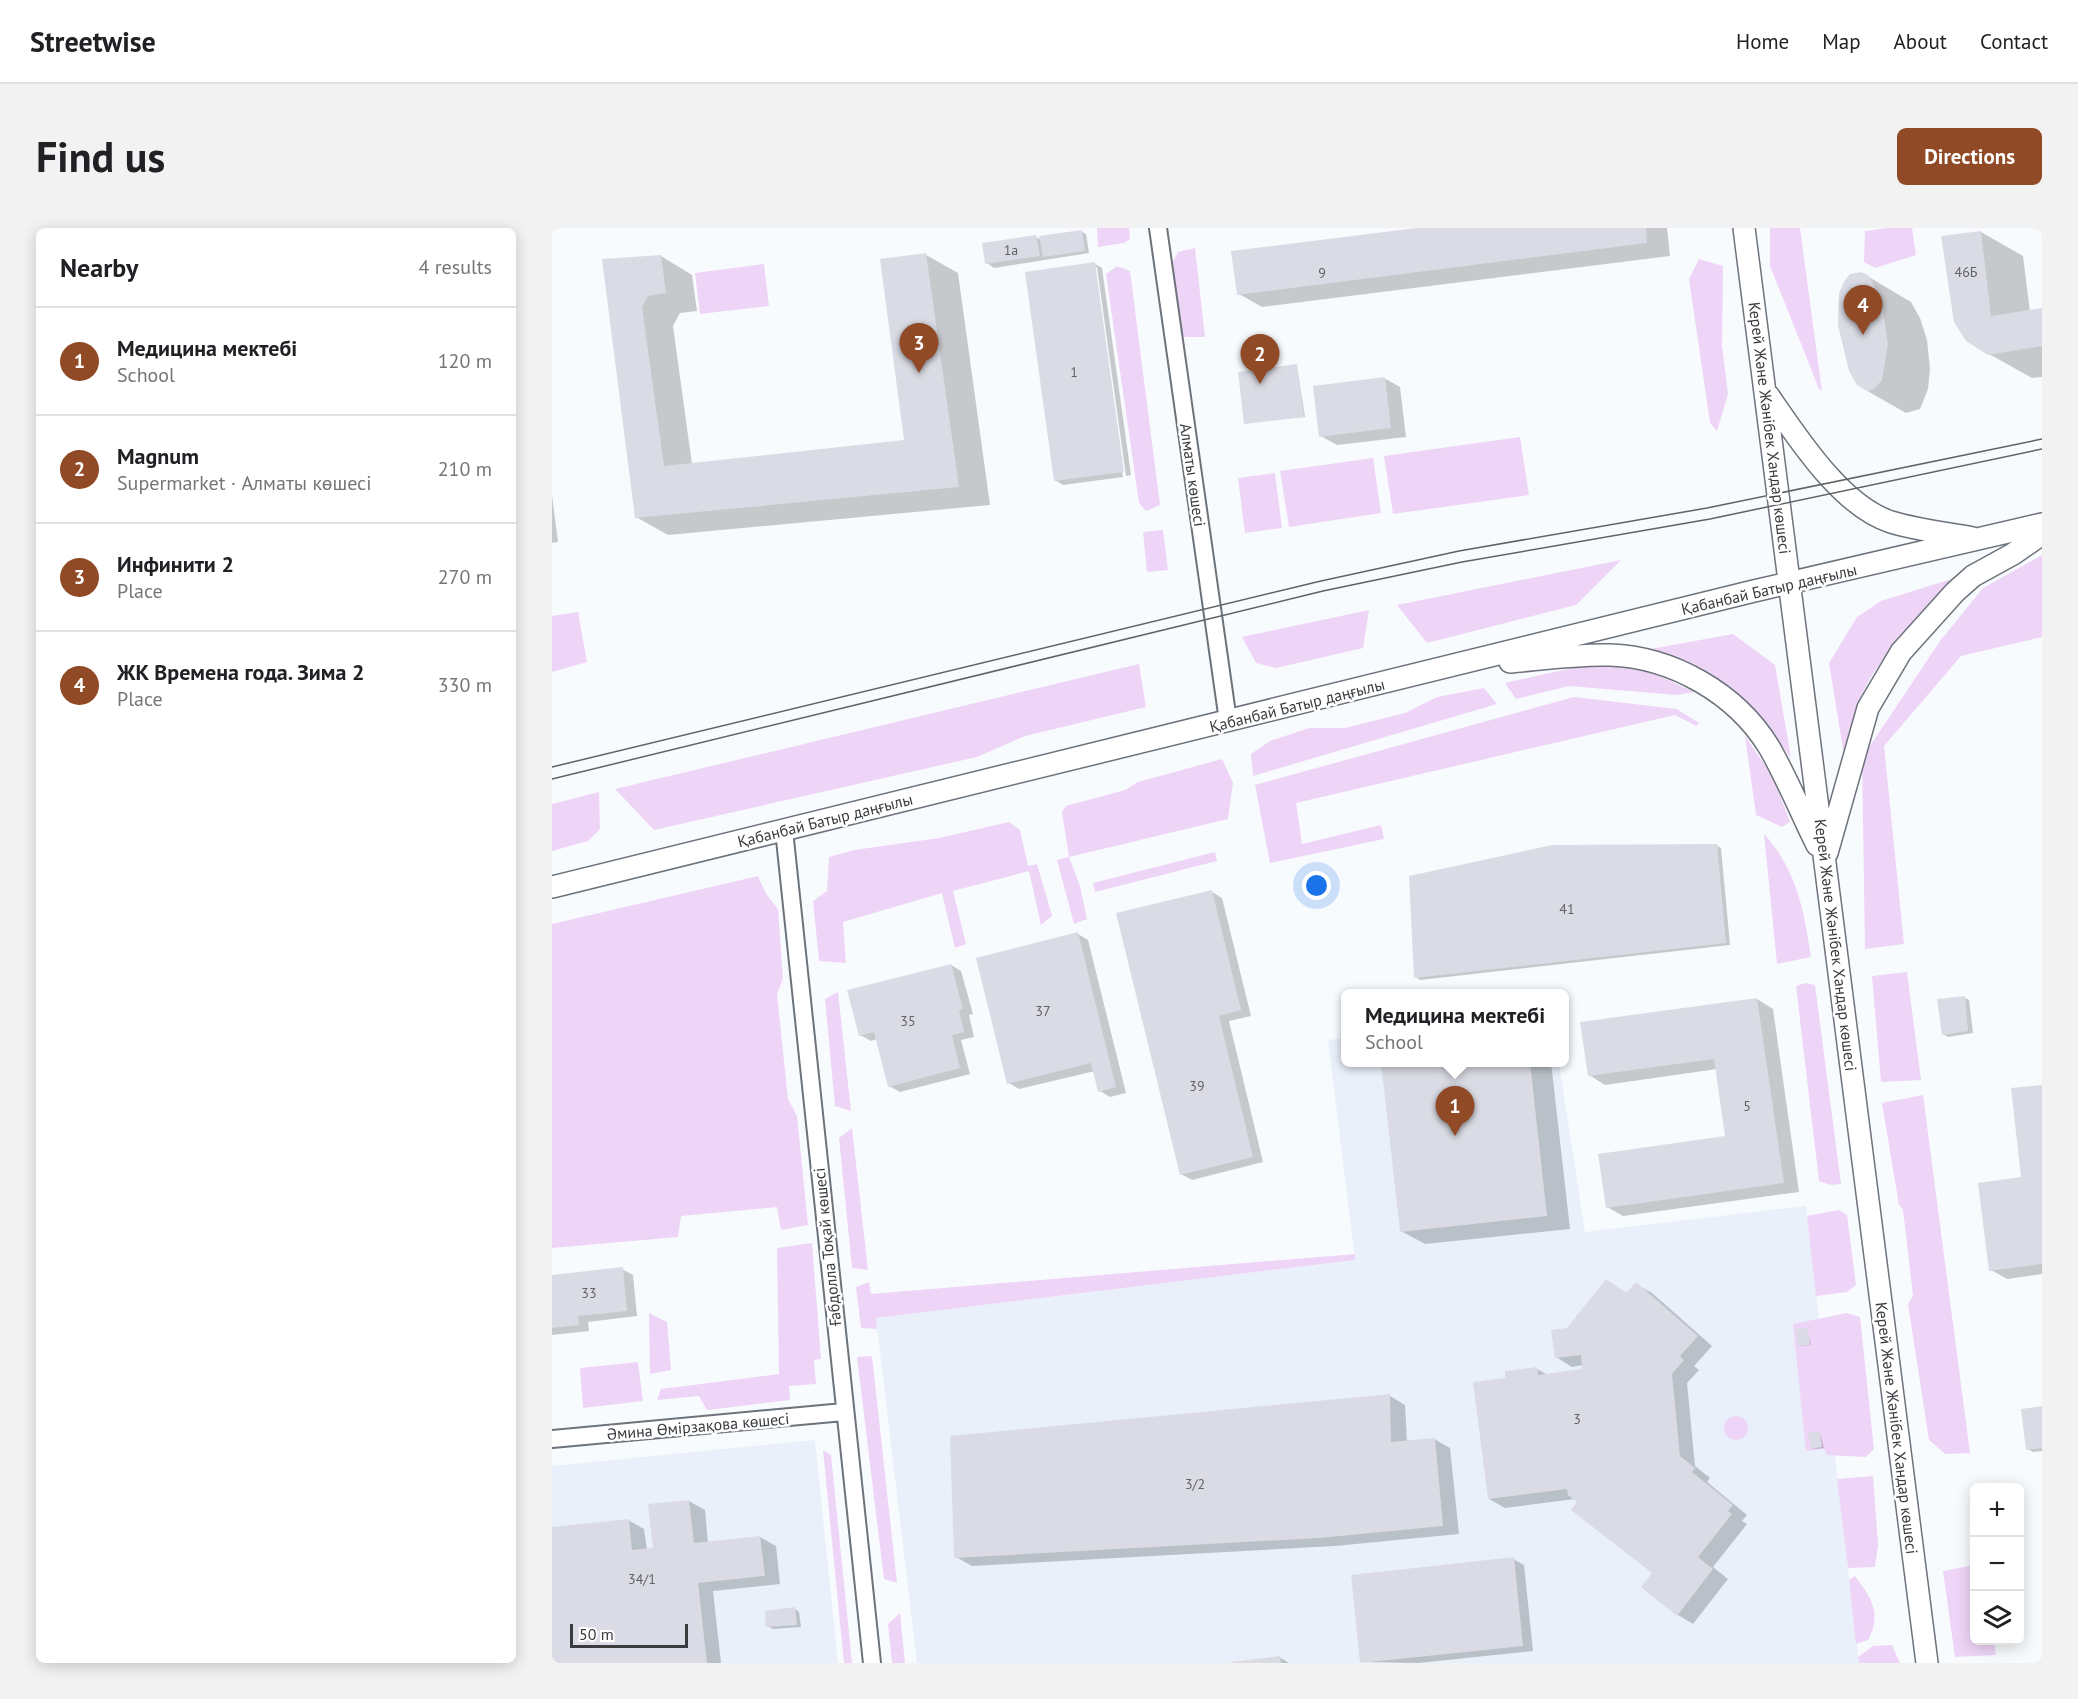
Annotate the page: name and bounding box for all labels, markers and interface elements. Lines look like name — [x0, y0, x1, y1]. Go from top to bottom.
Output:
text: Streetwise — [30, 23, 156, 60]
text: Home — [1736, 28, 1789, 55]
text: Map — [1822, 28, 1861, 55]
text: About — [1894, 28, 1947, 55]
text: Contact — [1980, 28, 2048, 55]
button: Directions — [1897, 128, 2042, 185]
text: Find us — [36, 129, 165, 184]
house number: 1а — [1004, 241, 1018, 259]
text: Nearby — [60, 251, 138, 284]
text: 4 results — [419, 254, 492, 280]
house number: 46Б — [1955, 263, 1978, 281]
house number: 9 — [1318, 264, 1326, 282]
pin: 4 — [1844, 285, 1882, 335]
street label: Керей Және Жәнібек Хандар көшесі — [1745, 301, 1795, 555]
pin: 3 — [900, 324, 938, 373]
text: Медицина мектебі — [117, 334, 297, 362]
pin: 2 — [1240, 334, 1280, 384]
text: 1 — [74, 348, 85, 374]
text: 120 m — [438, 348, 492, 374]
text: School — [117, 362, 175, 388]
house number: 1 — [1070, 363, 1078, 381]
street label: Алматы көшесі — [1176, 422, 1210, 528]
text: Magnum — [117, 442, 199, 470]
text: 2 — [74, 456, 85, 482]
text: 210 m — [438, 456, 492, 482]
text: Supermarket · Алматы көшесі — [117, 470, 372, 496]
text: Инфинити 2 — [117, 550, 234, 578]
street label: Қабанбай Батыр даңғылы — [1679, 559, 1859, 619]
text: 3 — [74, 564, 85, 590]
text: 270 m — [438, 564, 492, 590]
text: Place — [117, 578, 163, 604]
text: ЖК Времена года. Зима 2 — [117, 658, 364, 686]
text: 4 — [74, 672, 85, 698]
text: 330 m — [438, 672, 492, 698]
street label: Қабанбай Батыр даңғылы — [1207, 674, 1387, 736]
text: Place — [117, 686, 163, 712]
street label: Қабанбай Батыр даңғылы — [735, 789, 915, 851]
street label: Керей Және Жәнібек Хандар көшесі — [1811, 818, 1861, 1072]
your location — [1302, 871, 1331, 900]
house number: 41 — [1559, 900, 1575, 918]
popup — [1341, 989, 1569, 1067]
text: Медицина мектебі — [1365, 1001, 1545, 1029]
house number: 37 — [1035, 1002, 1051, 1020]
house number: 35 — [900, 1012, 916, 1030]
text: School — [1365, 1029, 1423, 1055]
house number: 39 — [1189, 1077, 1205, 1095]
pin: 1 — [1436, 1086, 1474, 1136]
house number: 5 — [1743, 1097, 1751, 1115]
street label: Ғабдолла Тоқай көшесі — [809, 1167, 845, 1327]
house number: 33 — [581, 1284, 597, 1302]
street label: Керей Және Жәнібек Хандар көшесі — [1872, 1301, 1922, 1555]
street label: Әмина Өмірзақова көшесі — [606, 1408, 790, 1444]
house number: 3 — [1573, 1410, 1581, 1428]
house number: 3/2 — [1185, 1475, 1205, 1493]
map controls — [1970, 1483, 2024, 1645]
button: + — [1970, 1483, 2024, 1537]
button: − — [1970, 1537, 2024, 1591]
house number: 34/1 — [628, 1570, 656, 1588]
button: layers — [1970, 1591, 2024, 1645]
scale bar — [570, 1621, 688, 1648]
text: 50 m — [579, 1624, 614, 1644]

